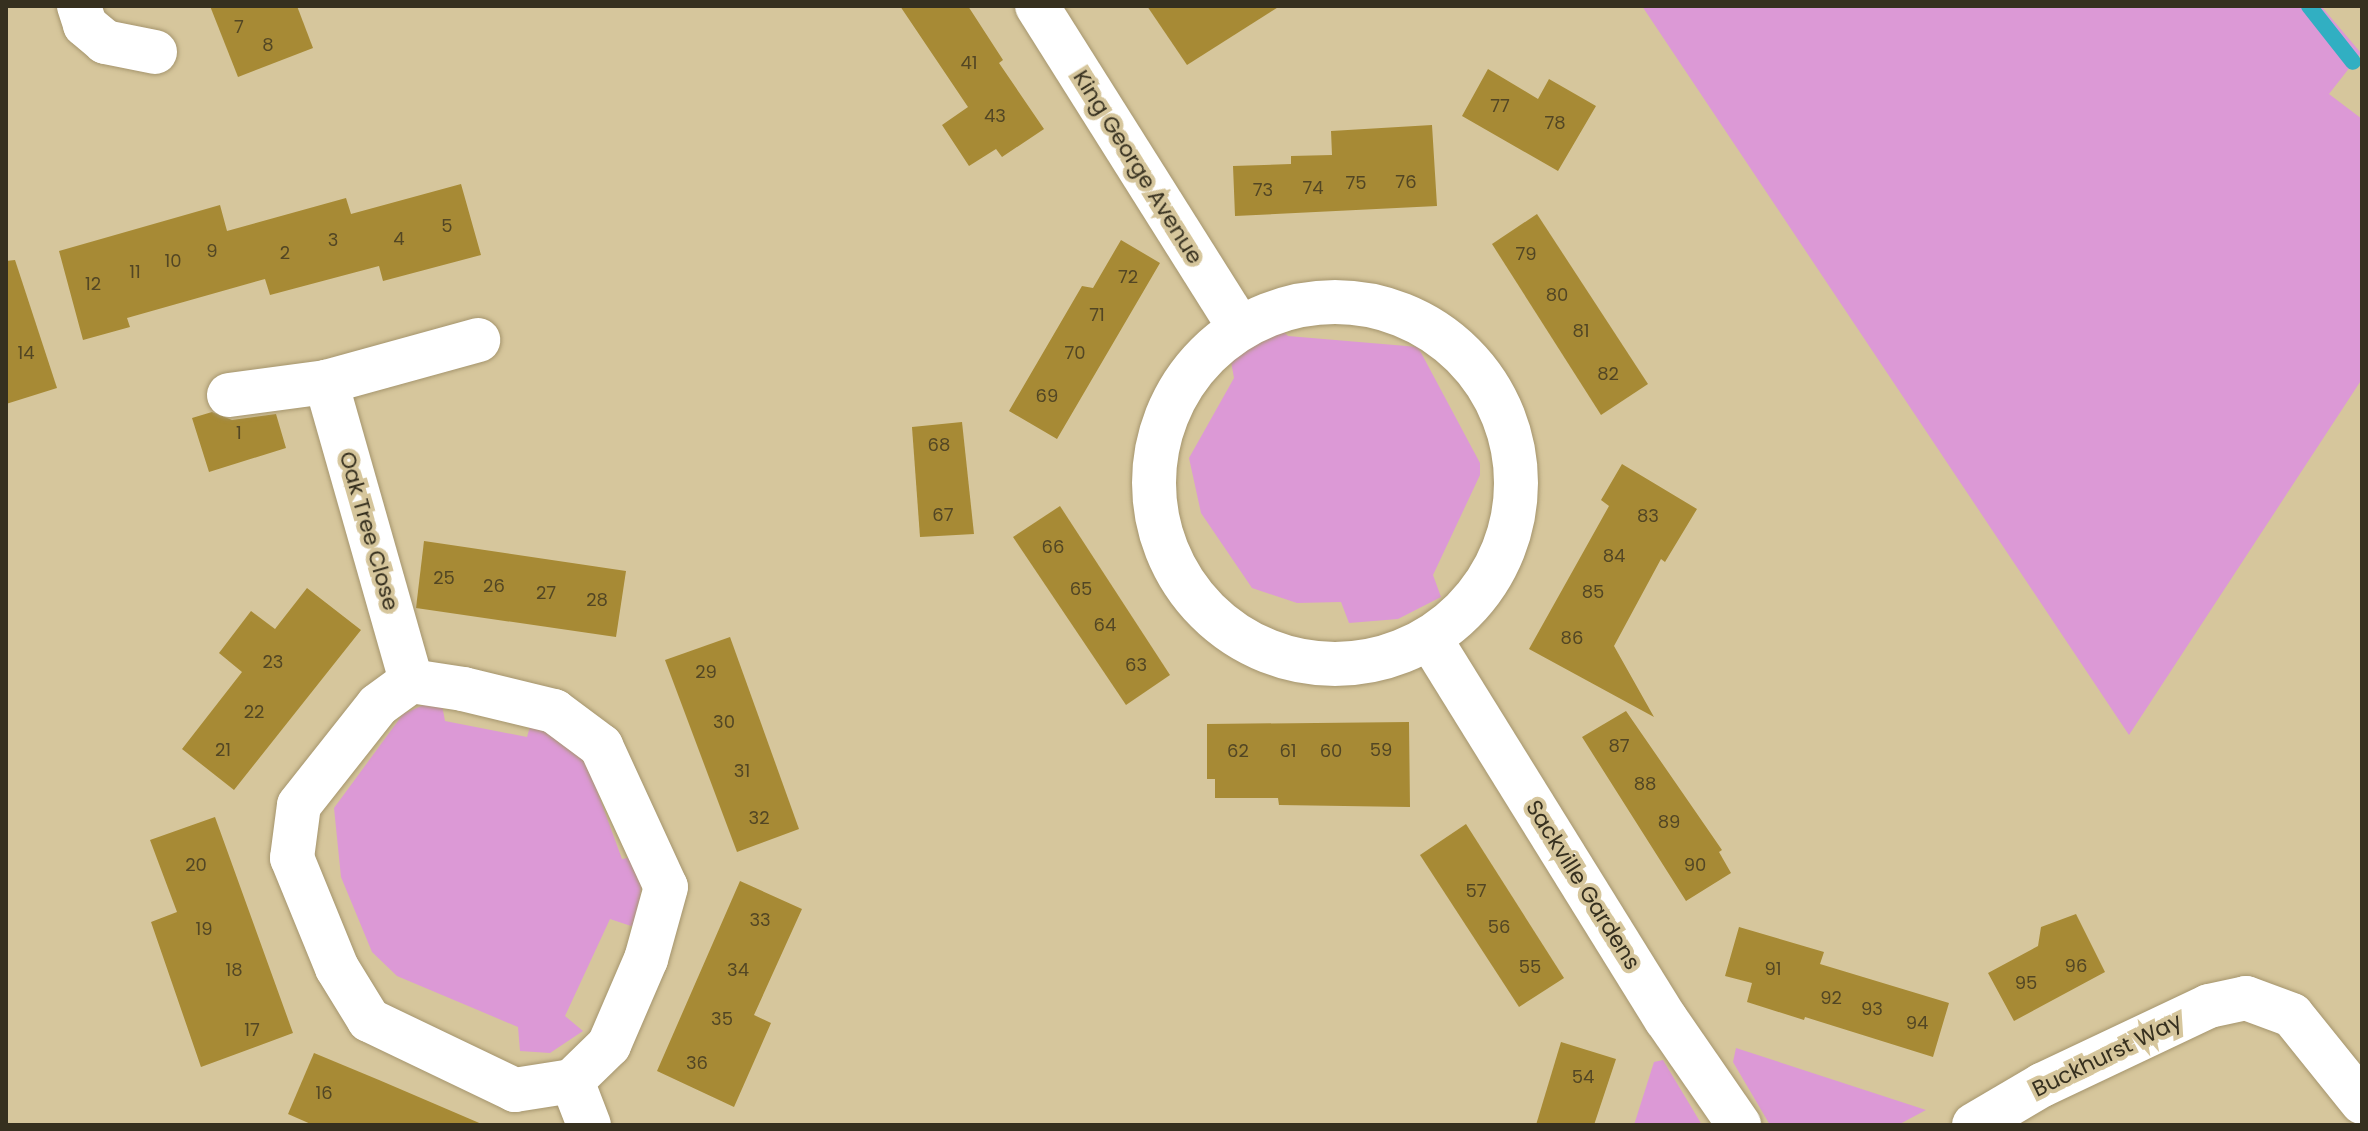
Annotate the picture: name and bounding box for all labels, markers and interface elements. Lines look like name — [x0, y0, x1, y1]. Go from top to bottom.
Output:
house number: 7 — [234, 16, 244, 38]
house number: 8 — [262, 34, 274, 56]
house number: 41 — [960, 52, 978, 74]
street label: King George Avenue — [1068, 65, 1208, 269]
house number: 77 — [1490, 95, 1510, 117]
house number: 43 — [984, 105, 1006, 127]
house number: 78 — [1544, 112, 1566, 134]
house number: 76 — [1395, 171, 1417, 193]
house number: 75 — [1345, 172, 1367, 194]
house number: 74 — [1302, 177, 1324, 199]
house number: 73 — [1253, 179, 1273, 201]
house number: 5 — [441, 215, 453, 237]
house number: 4 — [393, 228, 405, 250]
house number: 3 — [328, 229, 338, 251]
house number: 9 — [206, 240, 218, 262]
house number: 2 — [280, 242, 290, 264]
house number: 79 — [1515, 243, 1537, 265]
house number: 10 — [164, 250, 182, 272]
house number: 11 — [129, 261, 141, 283]
house number: 72 — [1118, 266, 1138, 288]
house number: 12 — [85, 273, 101, 295]
house number: 80 — [1546, 284, 1568, 306]
house number: 71 — [1089, 304, 1105, 326]
house number: 81 — [1572, 320, 1590, 342]
house number: 14 — [17, 342, 35, 364]
house number: 70 — [1064, 342, 1086, 364]
house number: 82 — [1597, 363, 1619, 385]
house number: 69 — [1036, 385, 1058, 407]
house number: 1 — [236, 422, 242, 444]
house number: 68 — [928, 434, 950, 456]
street label: Oak Tree Close — [334, 448, 404, 614]
house number: 67 — [932, 504, 954, 526]
house number: 83 — [1637, 505, 1659, 527]
house number: 66 — [1042, 536, 1064, 558]
house number: 84 — [1603, 545, 1625, 567]
house number: 25 — [433, 567, 455, 589]
house number: 26 — [483, 575, 505, 597]
house number: 65 — [1070, 578, 1092, 600]
house number: 85 — [1582, 581, 1604, 603]
house number: 27 — [536, 582, 556, 604]
house number: 28 — [586, 589, 608, 611]
house number: 64 — [1094, 614, 1116, 636]
house number: 86 — [1561, 627, 1583, 649]
house number: 23 — [263, 651, 283, 673]
house number: 63 — [1125, 654, 1147, 676]
house number: 29 — [695, 661, 717, 683]
house number: 22 — [244, 701, 264, 723]
house number: 30 — [713, 711, 735, 733]
house number: 87 — [1608, 735, 1630, 757]
house number: 21 — [215, 739, 231, 761]
house number: 59 — [1370, 739, 1392, 761]
house number: 62 — [1227, 740, 1249, 762]
house number: 61 — [1279, 740, 1297, 762]
house number: 60 — [1320, 740, 1342, 762]
house number: 31 — [734, 760, 750, 782]
house number: 88 — [1634, 773, 1656, 795]
street label: Sackville Gardens — [1520, 795, 1646, 975]
house number: 32 — [749, 807, 769, 829]
house number: 89 — [1658, 811, 1680, 833]
house number: 20 — [185, 854, 207, 876]
house number: 90 — [1684, 854, 1706, 876]
house number: 57 — [1465, 880, 1487, 902]
house number: 33 — [749, 909, 771, 931]
house number: 56 — [1488, 916, 1510, 938]
house number: 19 — [195, 918, 213, 940]
house number: 96 — [2065, 955, 2087, 977]
house number: 55 — [1519, 956, 1541, 978]
house number: 91 — [1764, 958, 1782, 980]
house number: 18 — [225, 959, 243, 981]
house number: 34 — [727, 959, 749, 981]
house number: 95 — [2015, 972, 2037, 994]
house number: 92 — [1820, 987, 1842, 1009]
house number: 93 — [1861, 998, 1883, 1020]
street label: Buckhurst Way — [2028, 1007, 2186, 1103]
house number: 35 — [711, 1008, 733, 1030]
house number: 94 — [1906, 1012, 1928, 1034]
house number: 17 — [244, 1019, 260, 1041]
house number: 36 — [686, 1052, 708, 1074]
house number: 54 — [1572, 1066, 1594, 1088]
house number: 16 — [315, 1082, 333, 1104]

